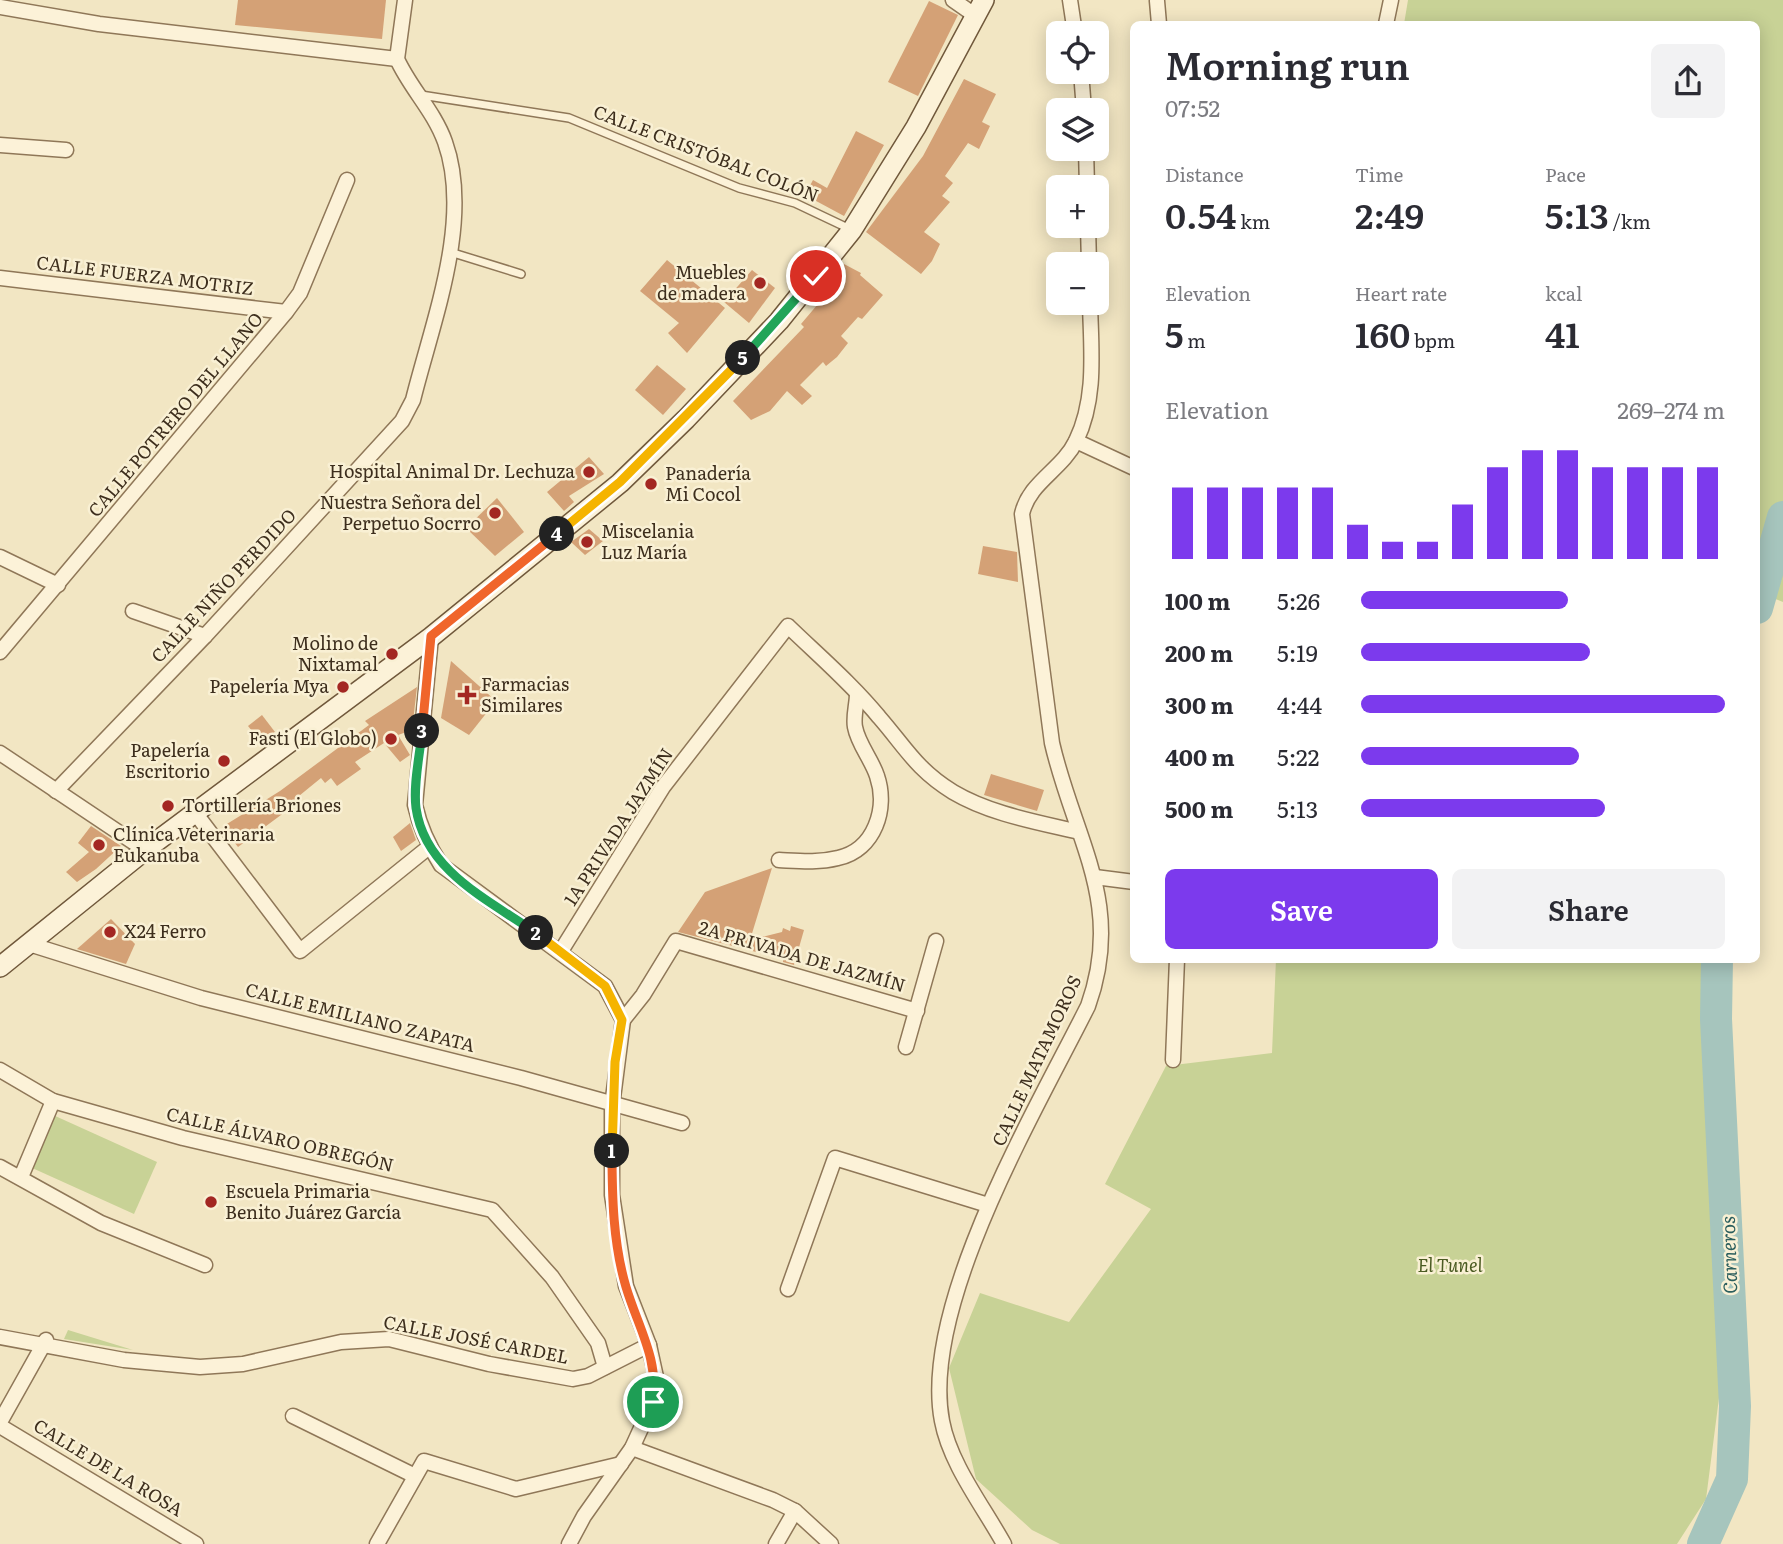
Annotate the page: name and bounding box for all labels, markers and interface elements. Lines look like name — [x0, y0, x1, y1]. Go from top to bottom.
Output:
map controls — [1046, 21, 1109, 315]
button: locate — [1046, 21, 1109, 84]
text: Morning run — [1165, 35, 1410, 92]
button: share — [1651, 44, 1725, 118]
text: 07:52 — [1165, 90, 1220, 124]
street label: CALLE CRISTÓBAL COLÓN — [590, 97, 823, 208]
button: layers — [1046, 98, 1109, 161]
text: Distance — [1165, 160, 1244, 188]
text: Time — [1355, 160, 1403, 188]
text: Pace — [1545, 160, 1586, 188]
button: + — [1046, 175, 1109, 238]
text: 0.54 — [1165, 188, 1236, 240]
text: 2:49 — [1355, 188, 1424, 240]
text: 5:13 — [1545, 188, 1609, 240]
text: km — [1236, 207, 1270, 235]
text: /km — [1609, 207, 1651, 235]
pin — [786, 246, 846, 306]
street label: CALLE FUERZA MOTRIZ — [35, 248, 255, 301]
button: − — [1046, 252, 1109, 315]
icon: check — [797, 257, 835, 295]
place label: Muebles de madera — [657, 258, 746, 306]
marker: Muebles de madera — [752, 275, 768, 291]
text: Elevation — [1165, 279, 1251, 307]
text: Heart rate — [1355, 279, 1447, 307]
text: kcal — [1545, 279, 1582, 307]
street label: CALLE POTRERO DEL LLANO — [81, 306, 269, 522]
text: 5 — [1165, 307, 1184, 359]
text: 160 — [1355, 307, 1410, 359]
text: 41 — [1545, 307, 1580, 359]
text: m — [1184, 326, 1206, 354]
text: bpm — [1410, 326, 1455, 354]
pin: 5 — [726, 340, 760, 376]
text: 5 — [737, 343, 748, 371]
text: Elevation — [1165, 392, 1269, 426]
text: 269–274 m — [1617, 392, 1725, 426]
place label: Hospital Animal Dr. Lechuza — [329, 457, 575, 484]
place label: Panadería Mi Cocol — [665, 459, 751, 507]
marker: Hospital Animal Dr. Lechuza — [581, 464, 597, 480]
marker: Panadería Mi Cocol — [643, 476, 659, 492]
place label: Nuestra Señora del Perpetuo Socrro — [320, 488, 481, 536]
street label: CALLE NIÑO PERDIDO — [144, 502, 302, 668]
marker: Nuestra Señora del Perpetuo Socrro — [487, 505, 503, 521]
pin: 4 — [540, 516, 574, 552]
place label: Miscelania Luz María — [601, 517, 694, 565]
text: 4 — [551, 519, 562, 547]
marker: Miscelania Luz María — [579, 534, 595, 550]
text: 100 m — [1165, 583, 1230, 617]
text: 5:26 — [1277, 583, 1320, 617]
place label: Molino de Nixtamal — [292, 629, 378, 677]
text: 200 m — [1165, 635, 1233, 669]
text: 5:19 — [1277, 635, 1318, 669]
marker: Molino de Nixtamal — [384, 646, 400, 662]
place label: Farmacias Similares — [481, 670, 569, 718]
place label: Papelería Mya — [209, 672, 329, 699]
marker: Papelería Mya — [335, 679, 351, 695]
marker: Farmacias Similares — [459, 687, 475, 703]
text: 300 m — [1165, 687, 1234, 721]
text: 4:44 — [1277, 687, 1322, 721]
pin: 3 — [404, 714, 440, 748]
text: 3 — [416, 716, 427, 744]
place label: Fasti (El Globo) — [248, 724, 377, 751]
marker: Fasti (El Globo) — [383, 731, 399, 747]
place label: Papelería Escritorio — [125, 736, 210, 784]
text: 400 m — [1165, 739, 1235, 773]
text: 5:22 — [1277, 739, 1319, 773]
street label: 1A PRIVADA JAZMÍN — [556, 742, 679, 911]
marker: Papelería Escritorio — [216, 753, 232, 769]
place label: Tortillería Briones — [182, 791, 341, 818]
text: 500 m — [1165, 791, 1233, 825]
text: 5:13 — [1277, 791, 1318, 825]
marker: Tortillería Briones — [160, 798, 176, 814]
place label: Clínica Veterinaria Eukanuba — [113, 820, 275, 868]
marker: Clínica Veterinaria Eukanuba — [91, 837, 107, 853]
button: Save — [1165, 869, 1438, 949]
button: Share — [1452, 869, 1725, 949]
street label: 2A PRIVADA DE JAZMÍN — [696, 913, 909, 998]
pin: 2 — [518, 916, 554, 950]
place label: X24 Ferro — [124, 917, 206, 944]
text: 2 — [530, 918, 541, 946]
marker: X24 Ferro — [102, 924, 118, 940]
street label: CALLE MATAMOROS — [984, 970, 1087, 1150]
street label: CALLE EMILIANO ZAPATA — [243, 975, 478, 1058]
street label: CALLE ÁLVARO OBREGÓN — [164, 1099, 397, 1178]
pin: 1 — [594, 1134, 630, 1168]
text: 1 — [608, 1136, 615, 1164]
place label: Escuela Primaria Benito Juárez García — [225, 1177, 401, 1225]
marker: Escuela Primaria Benito Juárez García — [203, 1194, 219, 1210]
water label: Carneros — [1713, 1216, 1743, 1295]
park label: El Tunel — [1418, 1251, 1483, 1278]
street label: CALLE JOSÉ CARDEL — [381, 1307, 571, 1370]
pin — [623, 1372, 683, 1432]
icon: arrive — [634, 1383, 672, 1421]
street label: CALLE DE LA ROSA — [29, 1411, 189, 1522]

